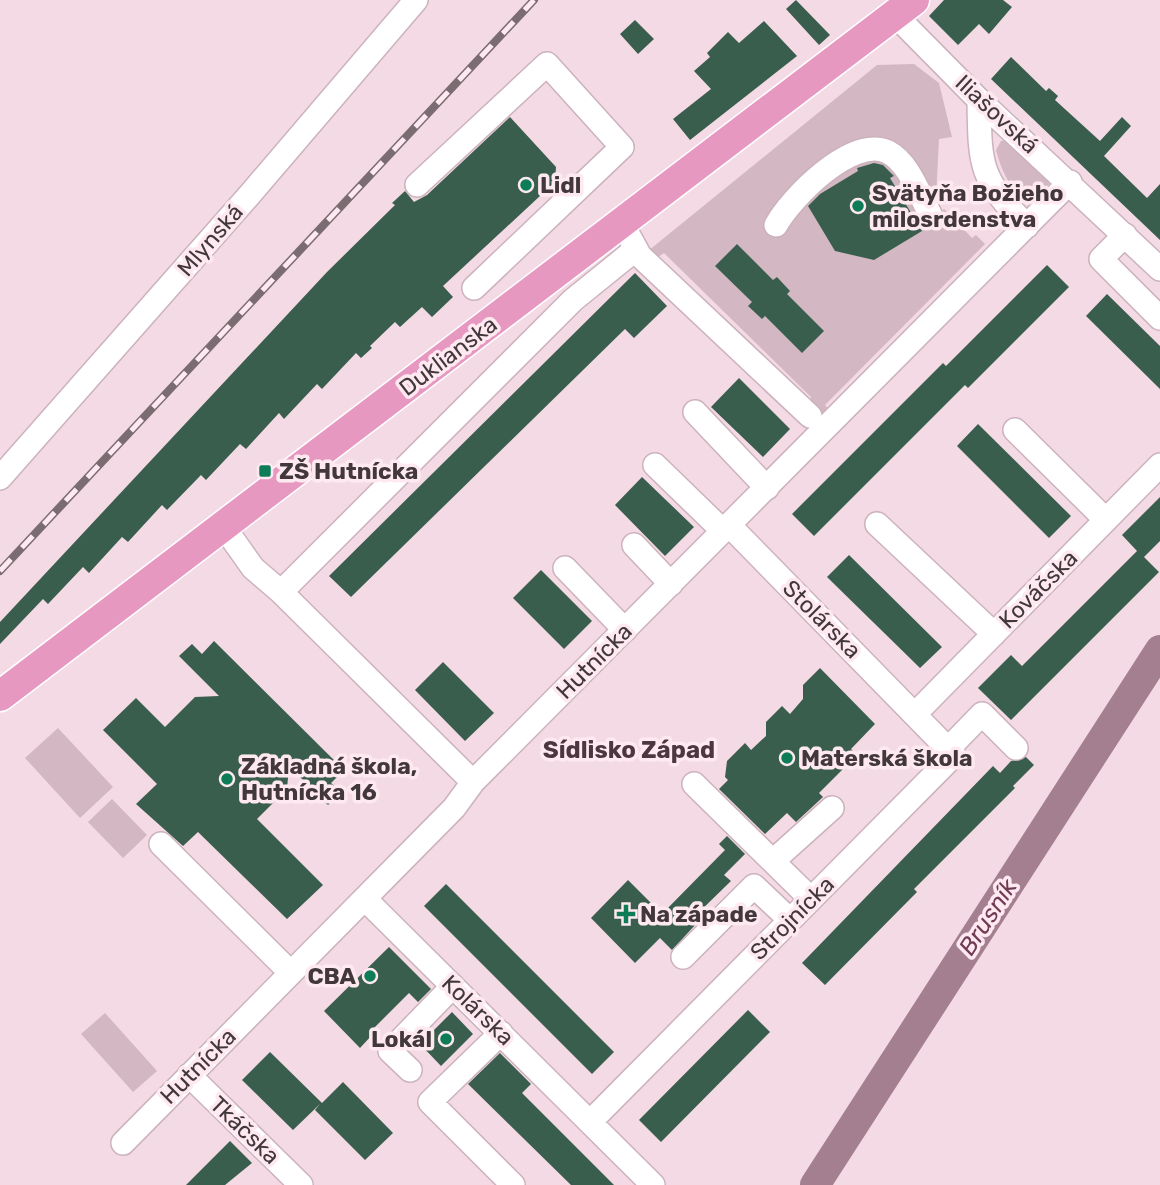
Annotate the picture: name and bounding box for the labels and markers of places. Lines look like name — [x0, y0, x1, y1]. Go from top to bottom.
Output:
place label: Lidl — [540, 171, 581, 199]
marker: Lidl — [518, 177, 534, 193]
place label: Svätyňa Božieho milosrdenstva — [872, 179, 1064, 233]
marker: Svätyňa Božieho milosrdenstva — [850, 198, 866, 214]
place label: ZŠ Hutnícka — [279, 457, 418, 485]
marker: ZŠ Hutnícka — [257, 463, 273, 479]
place label: Materská škola — [801, 744, 973, 772]
marker: Materská škola — [779, 750, 795, 766]
place label: Základná škola, Hutnícka 16 — [241, 752, 417, 806]
marker: Základná škola, Hutnícka 16 — [219, 771, 235, 787]
place label: Na západe — [640, 900, 758, 928]
marker: Na západe — [618, 906, 634, 922]
place label: CBA — [307, 962, 357, 990]
marker: CBA — [362, 968, 378, 984]
place label: Lokál — [371, 1025, 432, 1053]
marker: Lokál — [438, 1031, 454, 1047]

